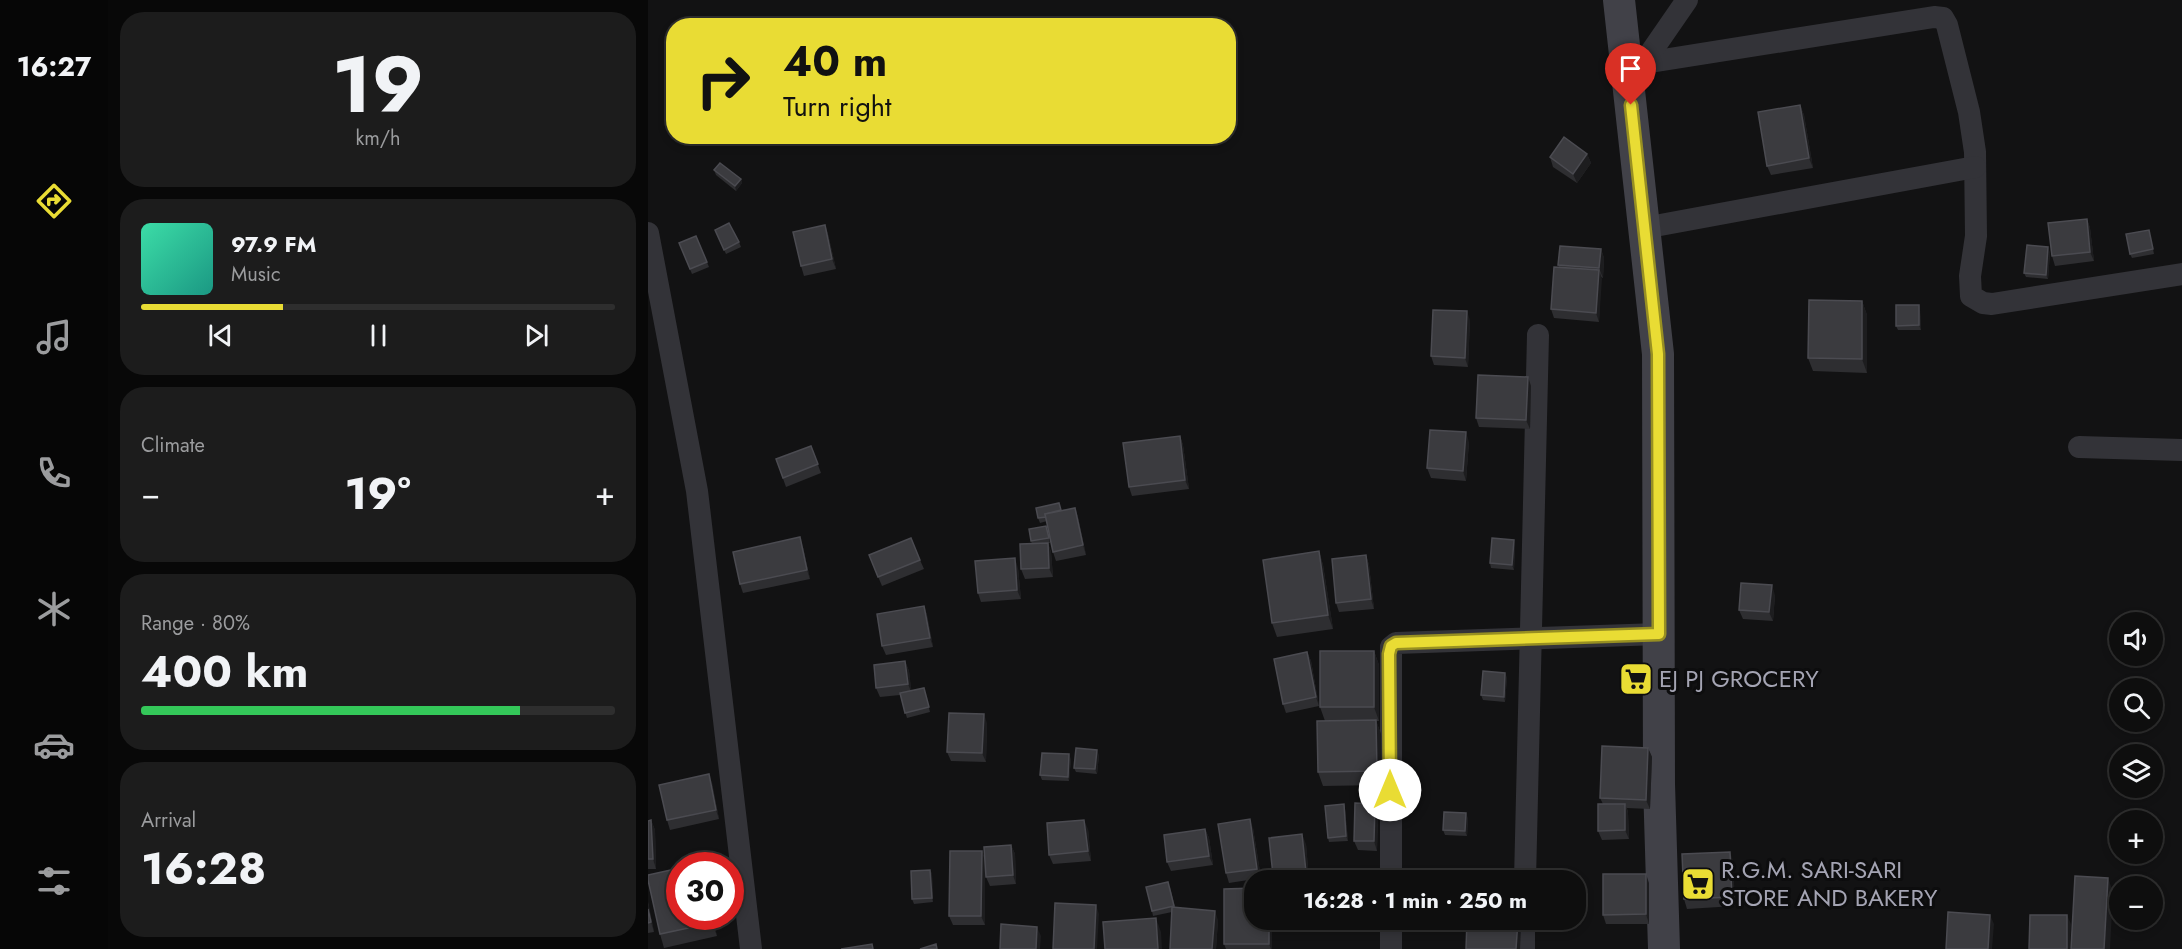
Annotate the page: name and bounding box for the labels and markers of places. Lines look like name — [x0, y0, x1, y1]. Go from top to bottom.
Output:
pin — [1605, 43, 1656, 105]
supermarket icon: EJ PJ GROCERY — [1618, 661, 1654, 697]
place label: EJ PJ GROCERY — [1659, 661, 1819, 696]
place label: R.G.M. SARI-SARI STORE AND BAKERY — [1721, 852, 1938, 915]
supermarket icon: R.G.M. SARI-SARI STORE AND BAKERY — [1680, 866, 1716, 902]

